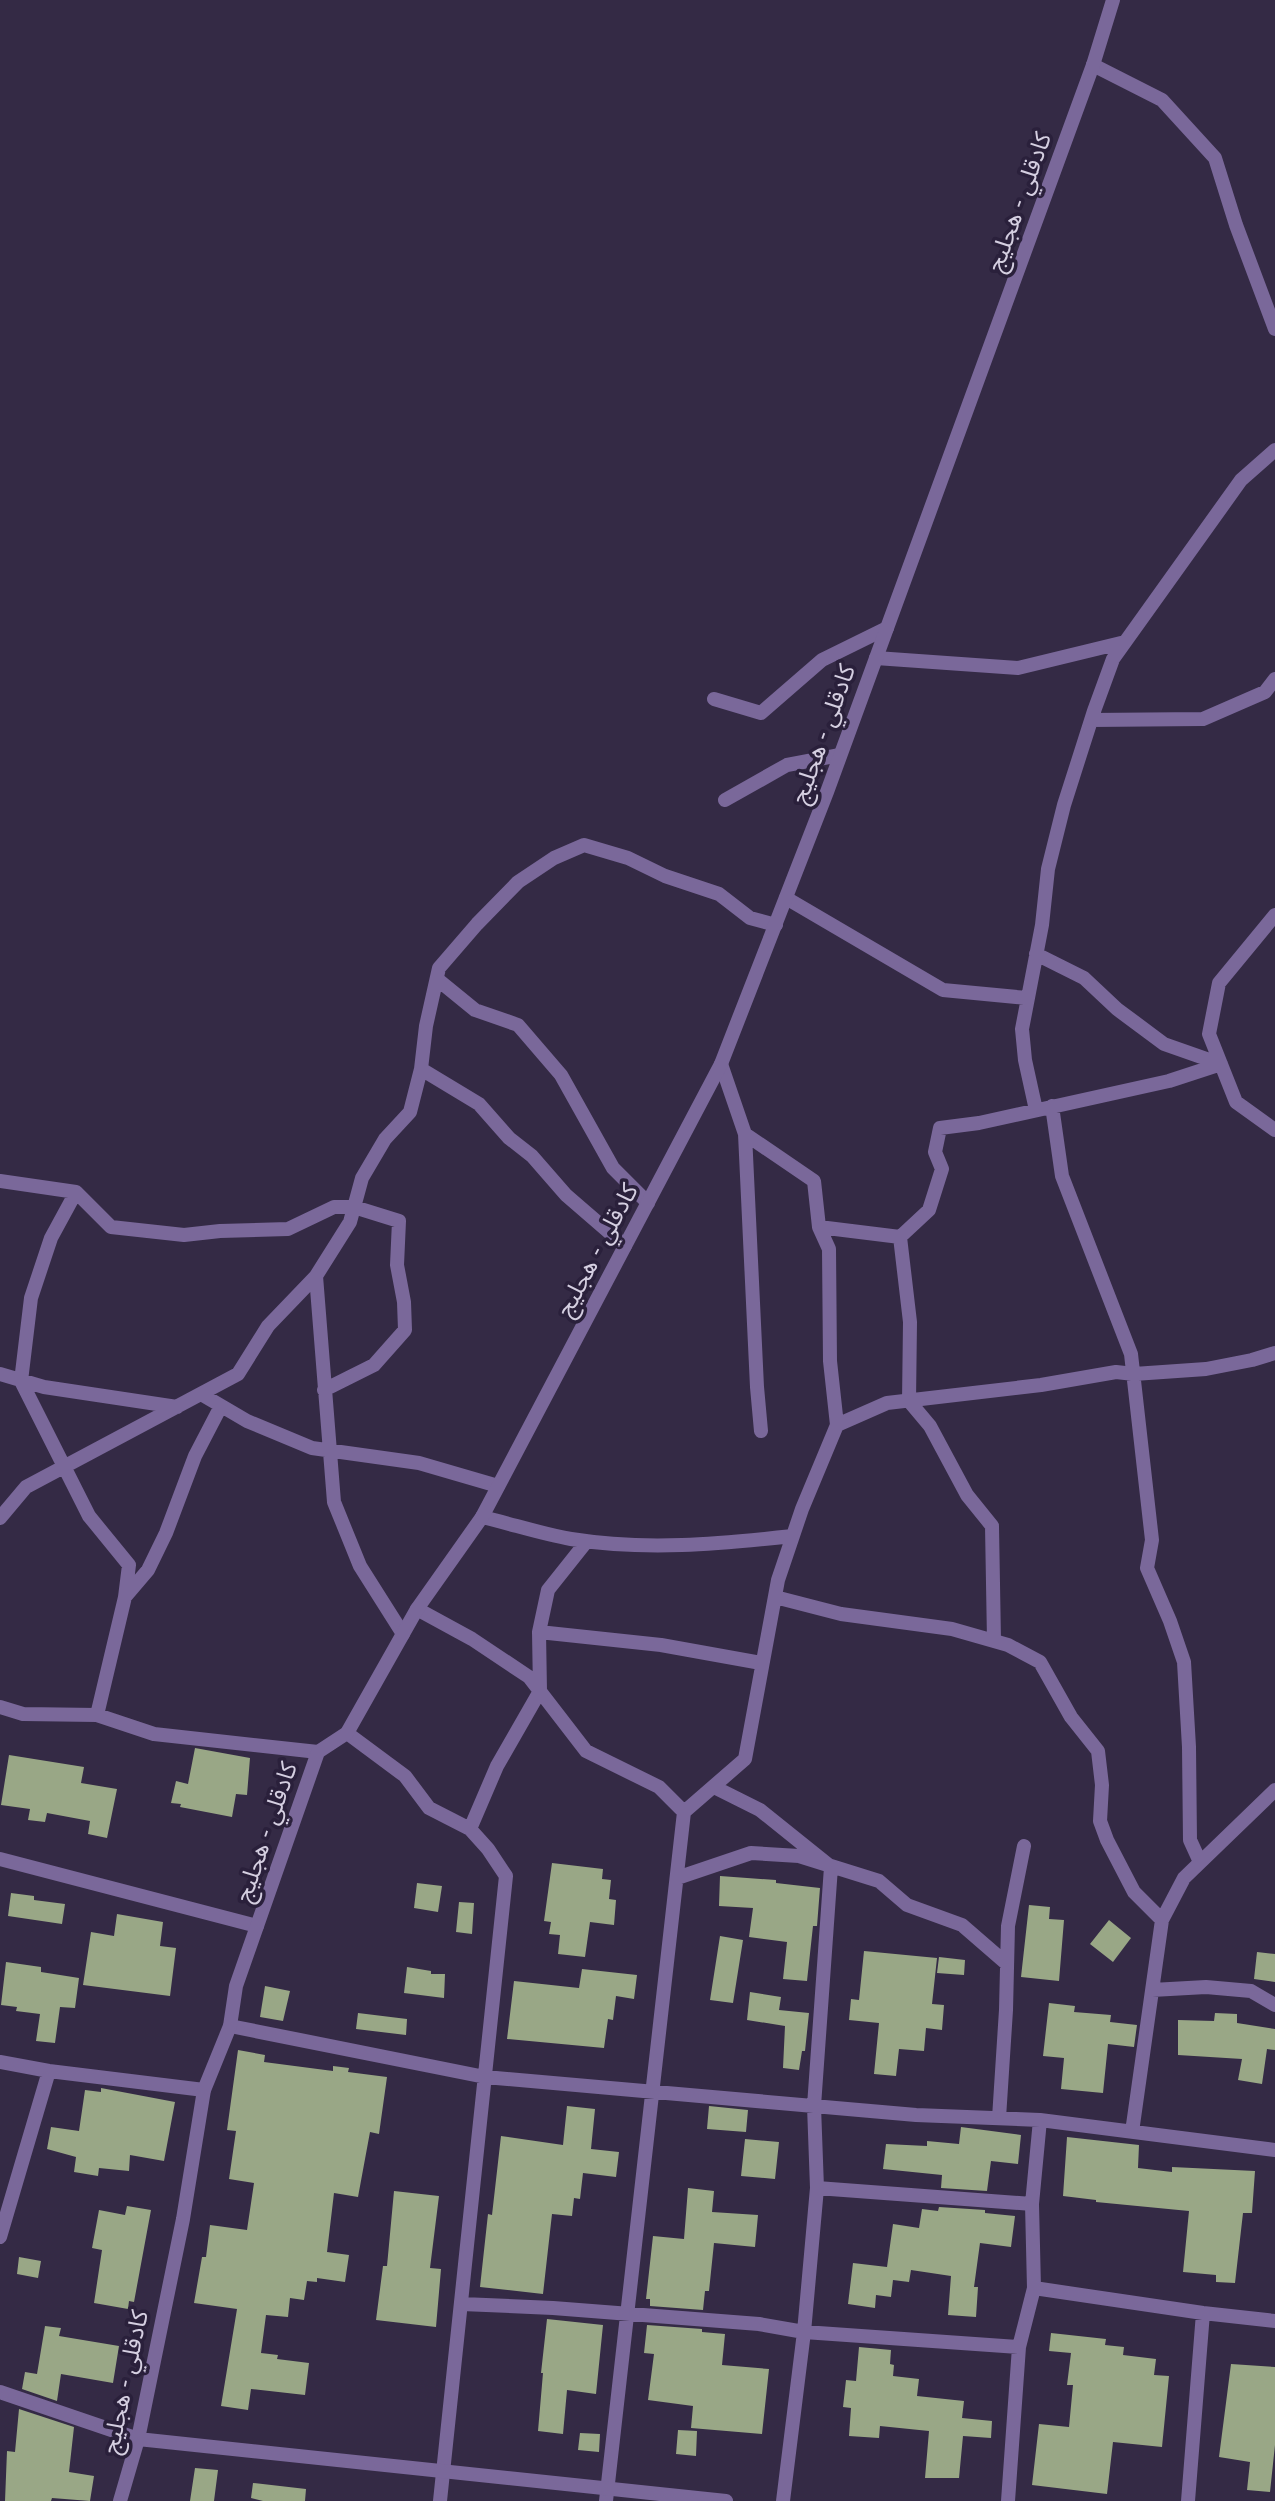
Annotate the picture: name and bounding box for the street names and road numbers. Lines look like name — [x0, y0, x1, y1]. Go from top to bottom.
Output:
street label: كادقلي - هجليج — [979, 127, 1062, 277]
street label: كادقلي - هجليج — [783, 659, 866, 809]
street label: كادقلي - هجليج — [549, 1177, 648, 1323]
street label: كادقلي - هجليج — [227, 1757, 308, 1907]
street label: كادقلي - هجليج — [94, 2306, 159, 2457]

